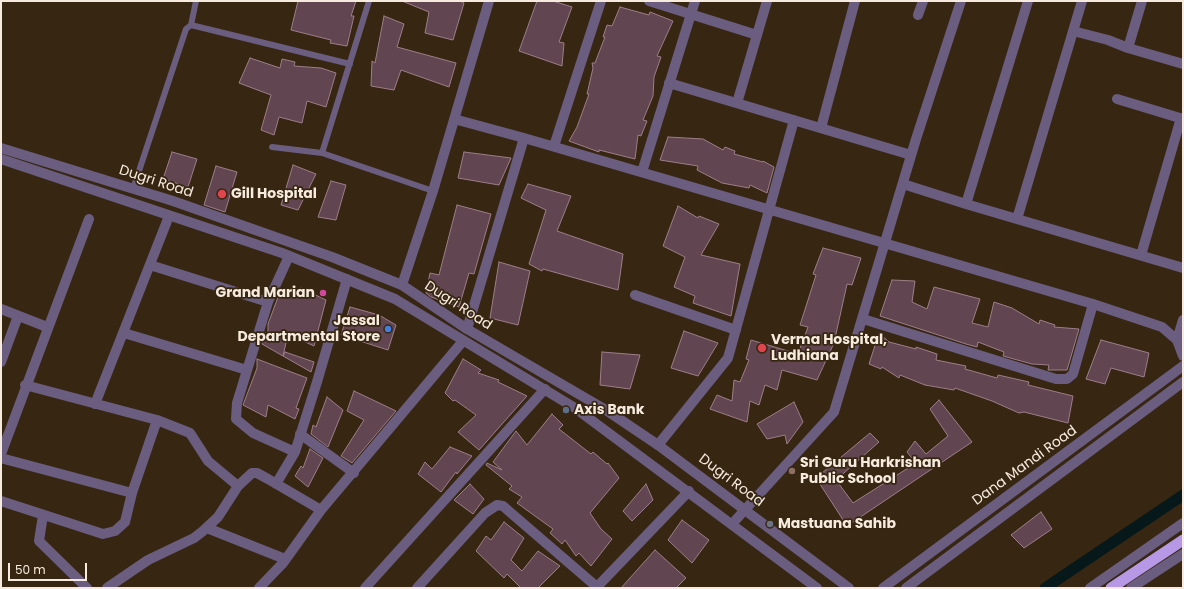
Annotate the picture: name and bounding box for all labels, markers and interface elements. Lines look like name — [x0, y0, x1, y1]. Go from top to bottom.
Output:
street label: Dugri Road — [117, 162, 195, 202]
place label: Gill Hospital — [231, 186, 317, 202]
marker: Gill Hospital — [216, 188, 228, 200]
street label: Dugri Road — [421, 278, 495, 334]
place label: Grand Marian — [216, 285, 315, 301]
marker: Grand Marian — [318, 288, 328, 298]
place label: Jassal Departmental Store — [238, 313, 380, 346]
marker: Jassal Departmental Store — [383, 324, 393, 334]
place label: Verma Hospital, Ludhiana — [771, 332, 887, 364]
marker: Verma Hospital, Ludhiana — [756, 342, 768, 354]
place label: Axis Bank — [574, 402, 644, 418]
marker: Axis Bank — [561, 405, 571, 415]
street label: Dana Mandi Road — [969, 422, 1081, 510]
street label: Dugri Road — [695, 451, 767, 511]
place label: Sri Guru Harkrishan Public School — [800, 455, 941, 488]
marker: Sri Guru Harkrishan Public School — [787, 466, 797, 476]
place label: Mastuana Sahib — [778, 516, 896, 532]
marker: Mastuana Sahib — [765, 519, 775, 529]
scale bar — [10, 555, 89, 581]
text: 50 m — [15, 561, 46, 578]

